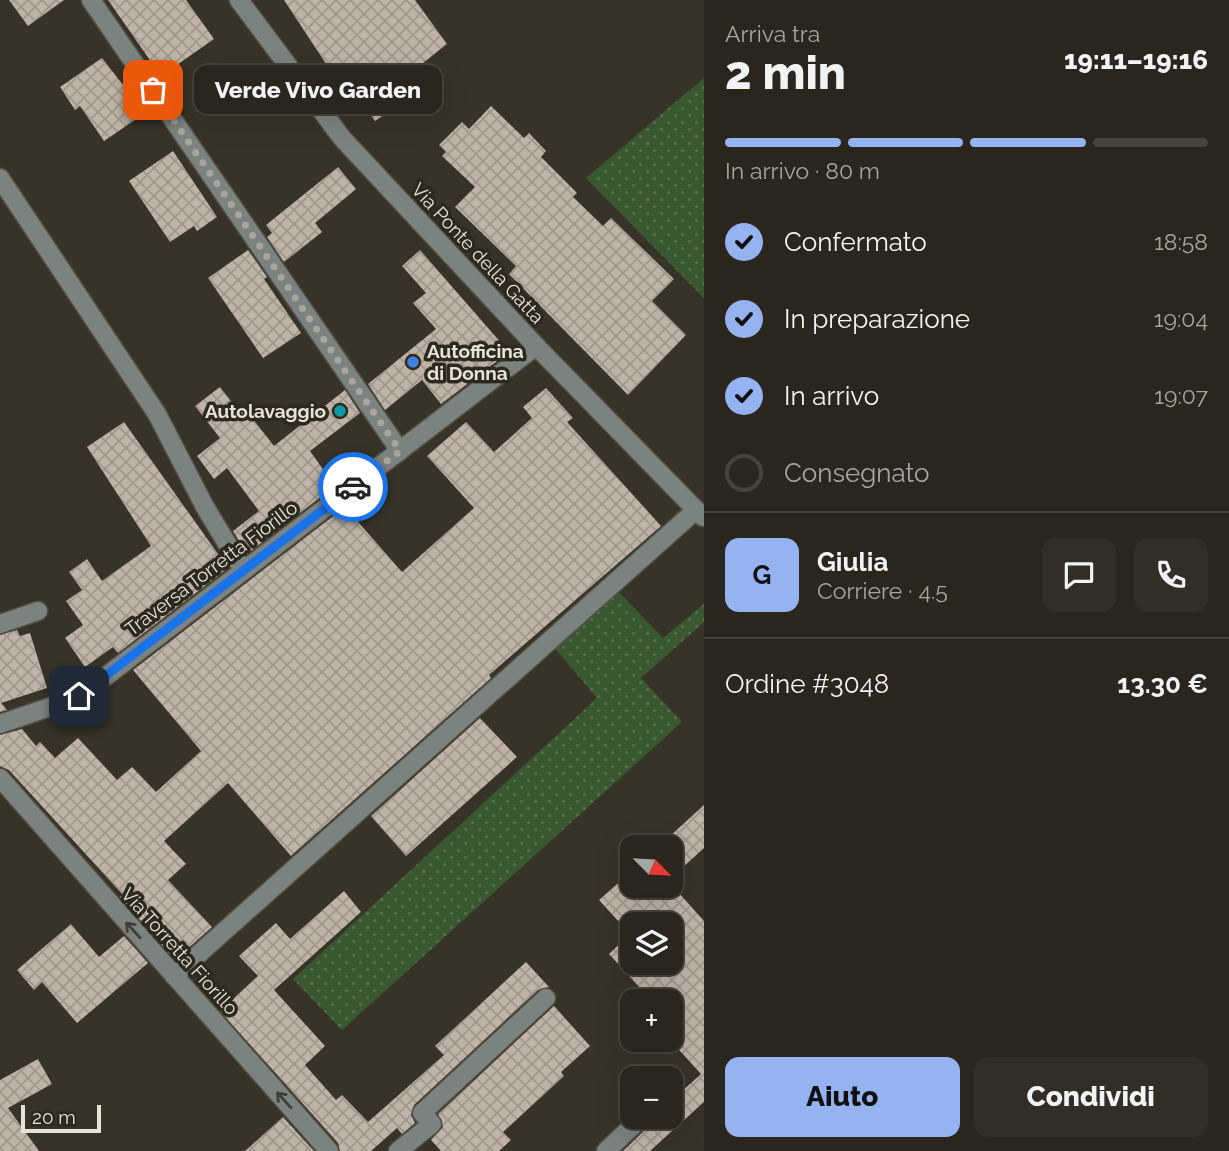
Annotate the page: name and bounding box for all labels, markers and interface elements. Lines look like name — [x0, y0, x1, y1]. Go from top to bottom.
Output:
text: Arriva tra — [725, 20, 820, 47]
text: 19:11–19:16 — [1064, 45, 1208, 75]
text: 2 min — [725, 46, 846, 100]
pin — [123, 60, 183, 120]
callout: Verde Vivo Garden — [195, 66, 444, 114]
icon: bag — [134, 71, 172, 109]
text: Verde Vivo Garden — [215, 76, 421, 103]
text: In arrivo · 80 m — [725, 157, 880, 184]
street label: Via Ponte della Gatta — [407, 178, 549, 328]
icon: check — [725, 223, 763, 261]
text: Confermato — [784, 227, 927, 257]
text: 18:58 — [1154, 228, 1208, 255]
icon: check — [725, 300, 763, 338]
text: In preparazione — [784, 304, 970, 334]
text: 19:04 — [1154, 305, 1208, 332]
place label: Autofficina di Donna — [427, 340, 524, 384]
marker: Autofficina di Donna — [405, 354, 421, 370]
icon: check — [725, 377, 763, 415]
text: In arrivo — [784, 381, 879, 411]
text: 19:07 — [1154, 382, 1208, 409]
place label: Autolavaggio — [205, 400, 326, 422]
marker: Autolavaggio — [332, 403, 348, 419]
courier — [318, 452, 388, 522]
text: Consegnato — [784, 458, 930, 488]
icon: car — [334, 468, 372, 506]
street label: Traversa Torretta Fiorillo — [121, 496, 301, 640]
button: chat — [1042, 538, 1116, 612]
button: phone — [1134, 538, 1208, 612]
text: Giulia — [817, 547, 888, 577]
text: G — [753, 560, 771, 590]
text: Corriere · 4.5 — [817, 577, 948, 604]
pin — [49, 666, 109, 726]
text: Ordine #3048 — [725, 669, 889, 699]
text: 13.30 € — [1117, 669, 1208, 699]
icon: home — [60, 677, 98, 715]
north arrow — [620, 835, 682, 898]
map controls — [620, 835, 683, 1129]
street label: Via Torretta Fiorillo — [117, 883, 243, 1019]
button: layers — [620, 912, 683, 975]
one-way arrow — [125, 921, 141, 939]
button: + — [620, 989, 683, 1052]
button: Aiuto — [725, 1057, 960, 1137]
button: Condividi — [974, 1057, 1208, 1137]
button: − — [620, 1066, 683, 1129]
one-way arrow — [276, 1091, 292, 1109]
scale bar — [21, 1102, 102, 1134]
text: 20 m — [32, 1106, 76, 1128]

